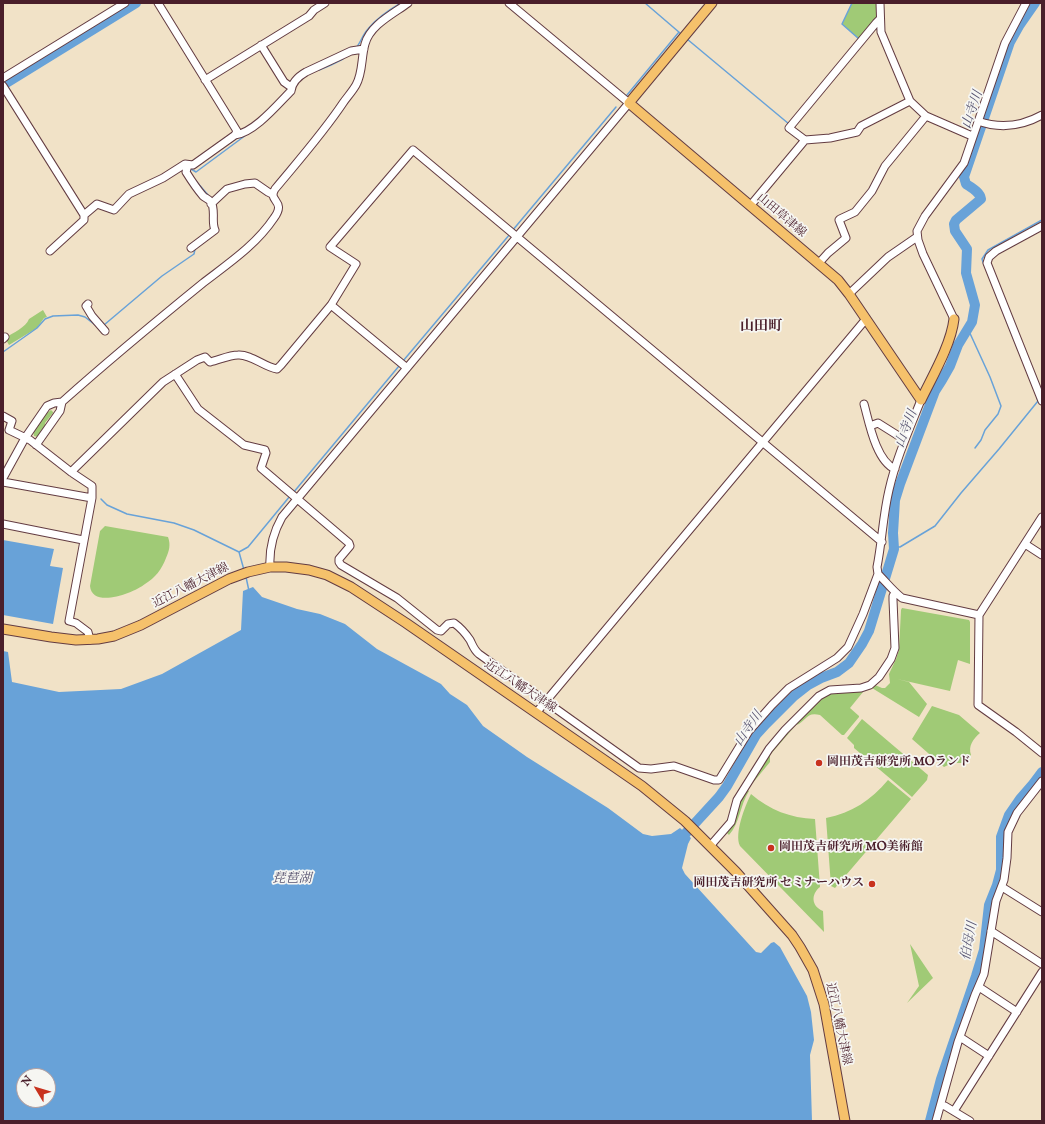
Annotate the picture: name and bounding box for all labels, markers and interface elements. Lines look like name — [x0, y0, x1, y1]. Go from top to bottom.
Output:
water label: 山寺川 — [959, 89, 987, 131]
street label: 山田草津線 — [753, 191, 809, 241]
district label: 山田町 — [740, 319, 782, 335]
water label: 山寺川 — [893, 408, 921, 450]
street label: 近江八幡大津線 — [150, 561, 232, 611]
street label: 近江八幡大津線 — [481, 658, 559, 716]
water label: 山寺川 — [731, 709, 767, 749]
place label: 岡田茂吉研究所 MOランド — [827, 756, 971, 770]
marker: 岡田茂吉研究所 MOランド — [814, 758, 824, 768]
place label: 岡田茂吉研究所 MO美術館 — [779, 841, 923, 855]
marker: 岡田茂吉研究所 MO美術館 — [766, 843, 776, 853]
water label: 琵琶湖 — [273, 871, 311, 887]
place label: 岡田茂吉研究所 セミナーハウス — [693, 877, 864, 891]
marker: 岡田茂吉研究所 セミナーハウス — [867, 879, 877, 889]
water label: 伯母川 — [959, 920, 981, 962]
street label: 近江八幡大津線 — [822, 981, 854, 1067]
north arrow — [16, 1068, 56, 1108]
text: N — [19, 1073, 36, 1089]

